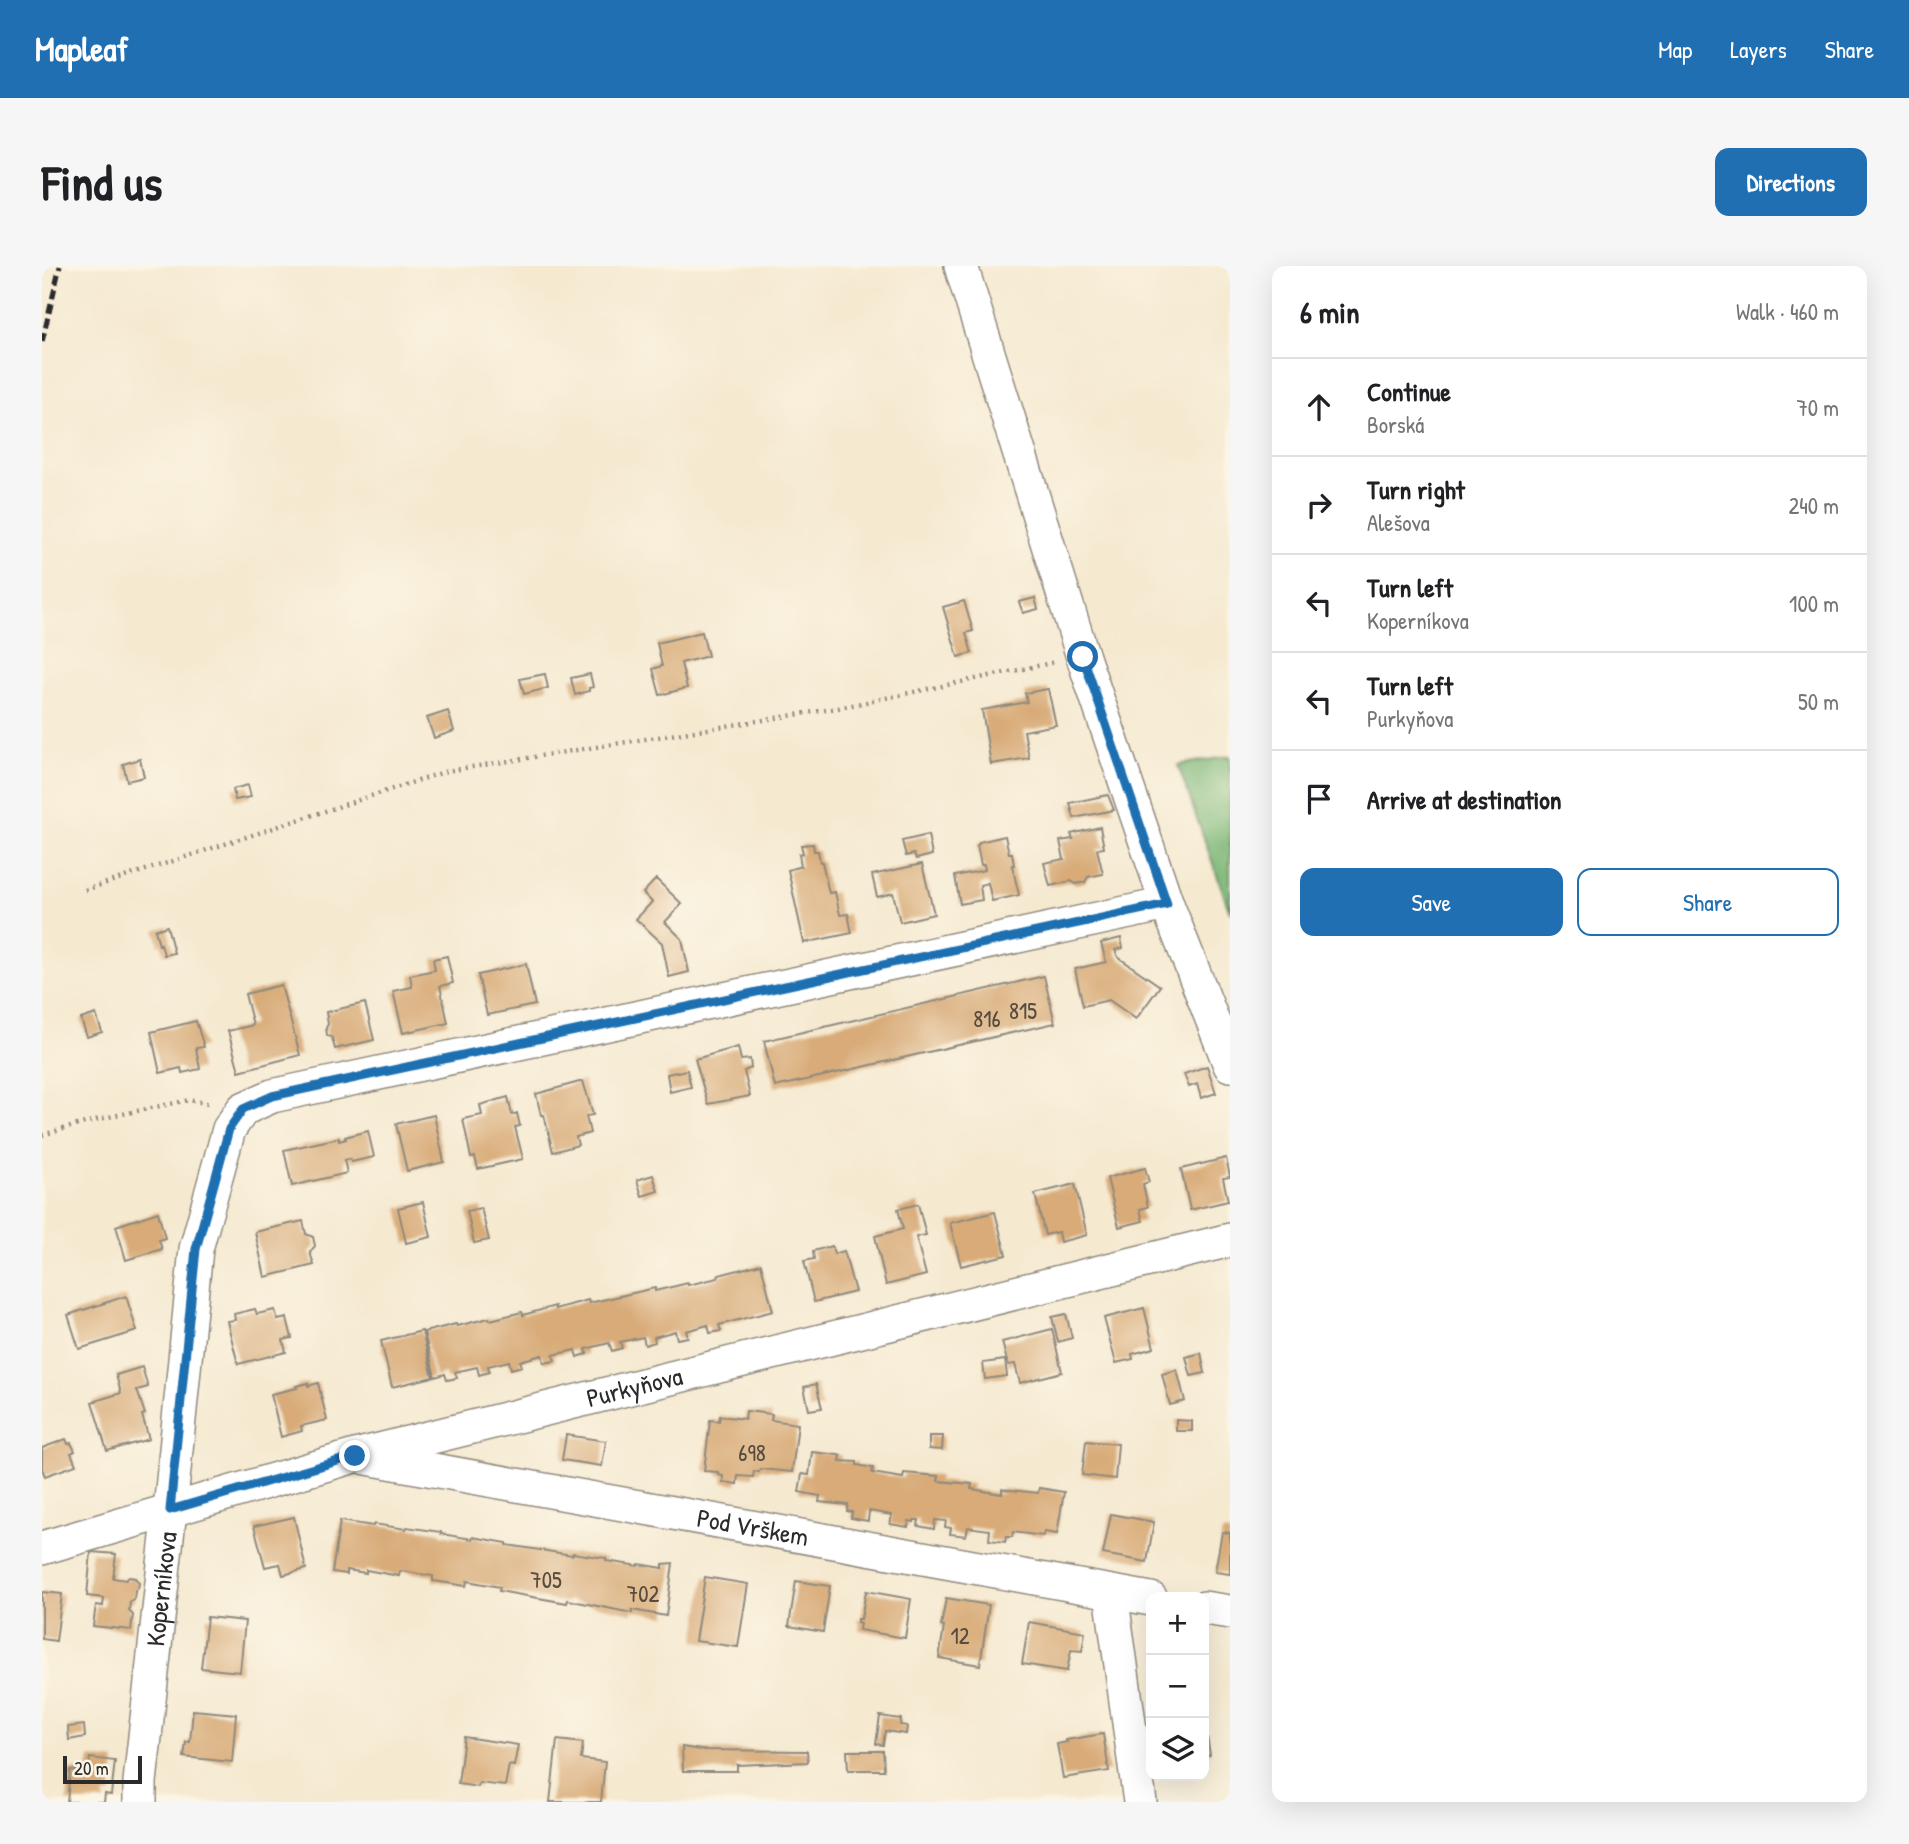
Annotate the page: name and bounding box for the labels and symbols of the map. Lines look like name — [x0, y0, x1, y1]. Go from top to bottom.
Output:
route start — [1067, 641, 1098, 672]
house number: 815 — [1009, 995, 1037, 1026]
house number: 816 — [973, 1003, 1001, 1034]
street label: Purkyňova — [583, 1358, 686, 1415]
house number: 698 — [738, 1437, 766, 1468]
route end — [339, 1440, 370, 1471]
street label: Pod Vrškem — [694, 1500, 811, 1554]
street label: Koperníkova — [137, 1530, 184, 1648]
house number: 705 — [530, 1564, 562, 1595]
house number: 702 — [627, 1578, 659, 1609]
house number: 12 — [950, 1620, 970, 1651]
scale bar — [63, 1753, 142, 1785]

